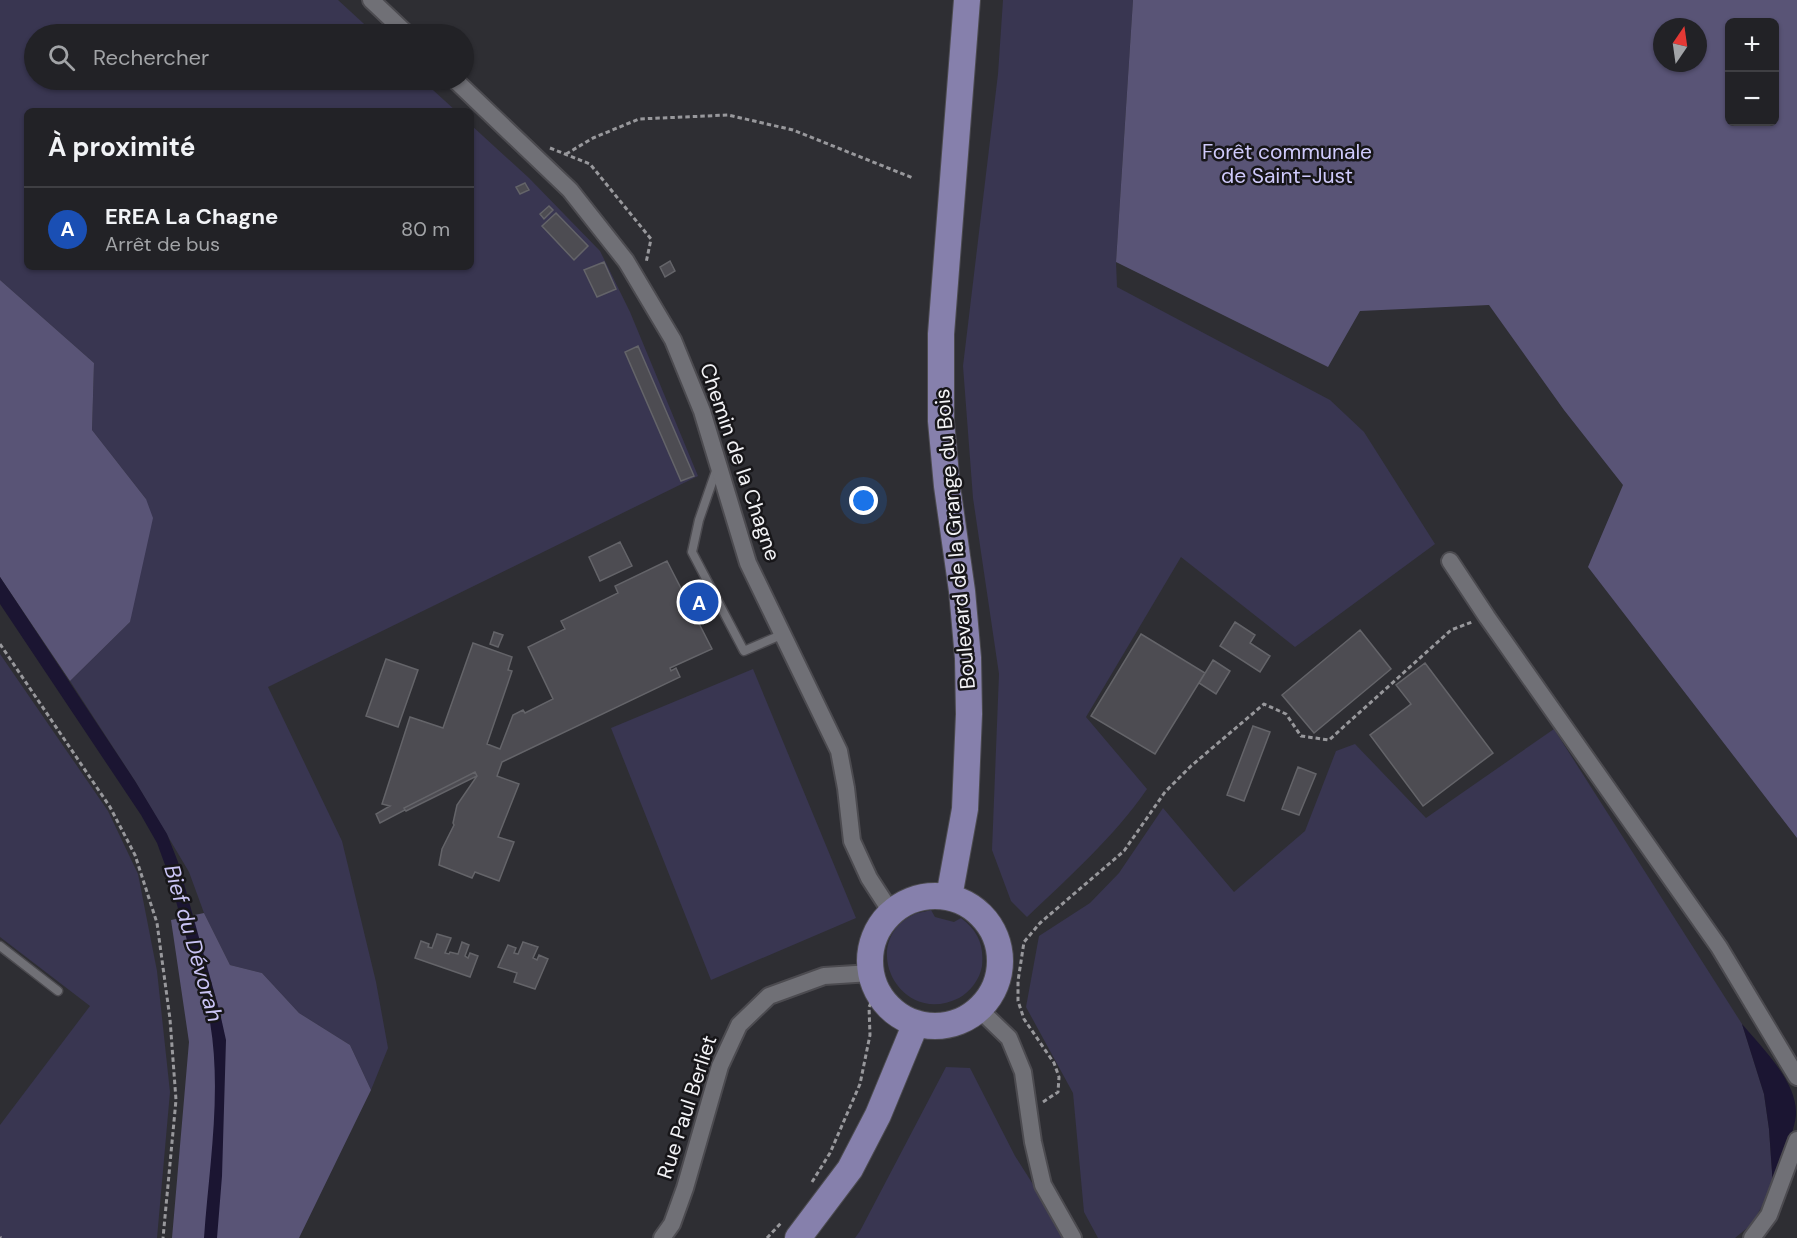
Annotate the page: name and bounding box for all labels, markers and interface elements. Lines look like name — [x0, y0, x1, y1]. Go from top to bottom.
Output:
north arrow — [1653, 18, 1707, 72]
map controls — [1725, 18, 1779, 126]
button: + — [1725, 18, 1779, 72]
search box — [24, 24, 474, 90]
icon: search — [45, 41, 78, 74]
text: Rechercher — [93, 43, 209, 72]
button: − — [1725, 72, 1779, 126]
text: À proximité — [48, 130, 195, 164]
park label: Forêt communale de Saint-Just — [1202, 138, 1372, 190]
text: EREA La Chagne — [105, 202, 278, 231]
text: A — [60, 216, 75, 242]
text: 80 m — [401, 216, 450, 242]
text: Arrêt de bus — [105, 231, 220, 257]
street label: Chemin de la Chagne — [693, 360, 787, 565]
street label: Boulevard de la Grange du Bois — [928, 388, 982, 690]
your location — [849, 486, 878, 515]
pin: A — [680, 580, 718, 624]
water label: Bief du Dévorah — [157, 861, 230, 1025]
street label: Rue Paul Berliet — [651, 1032, 723, 1182]

